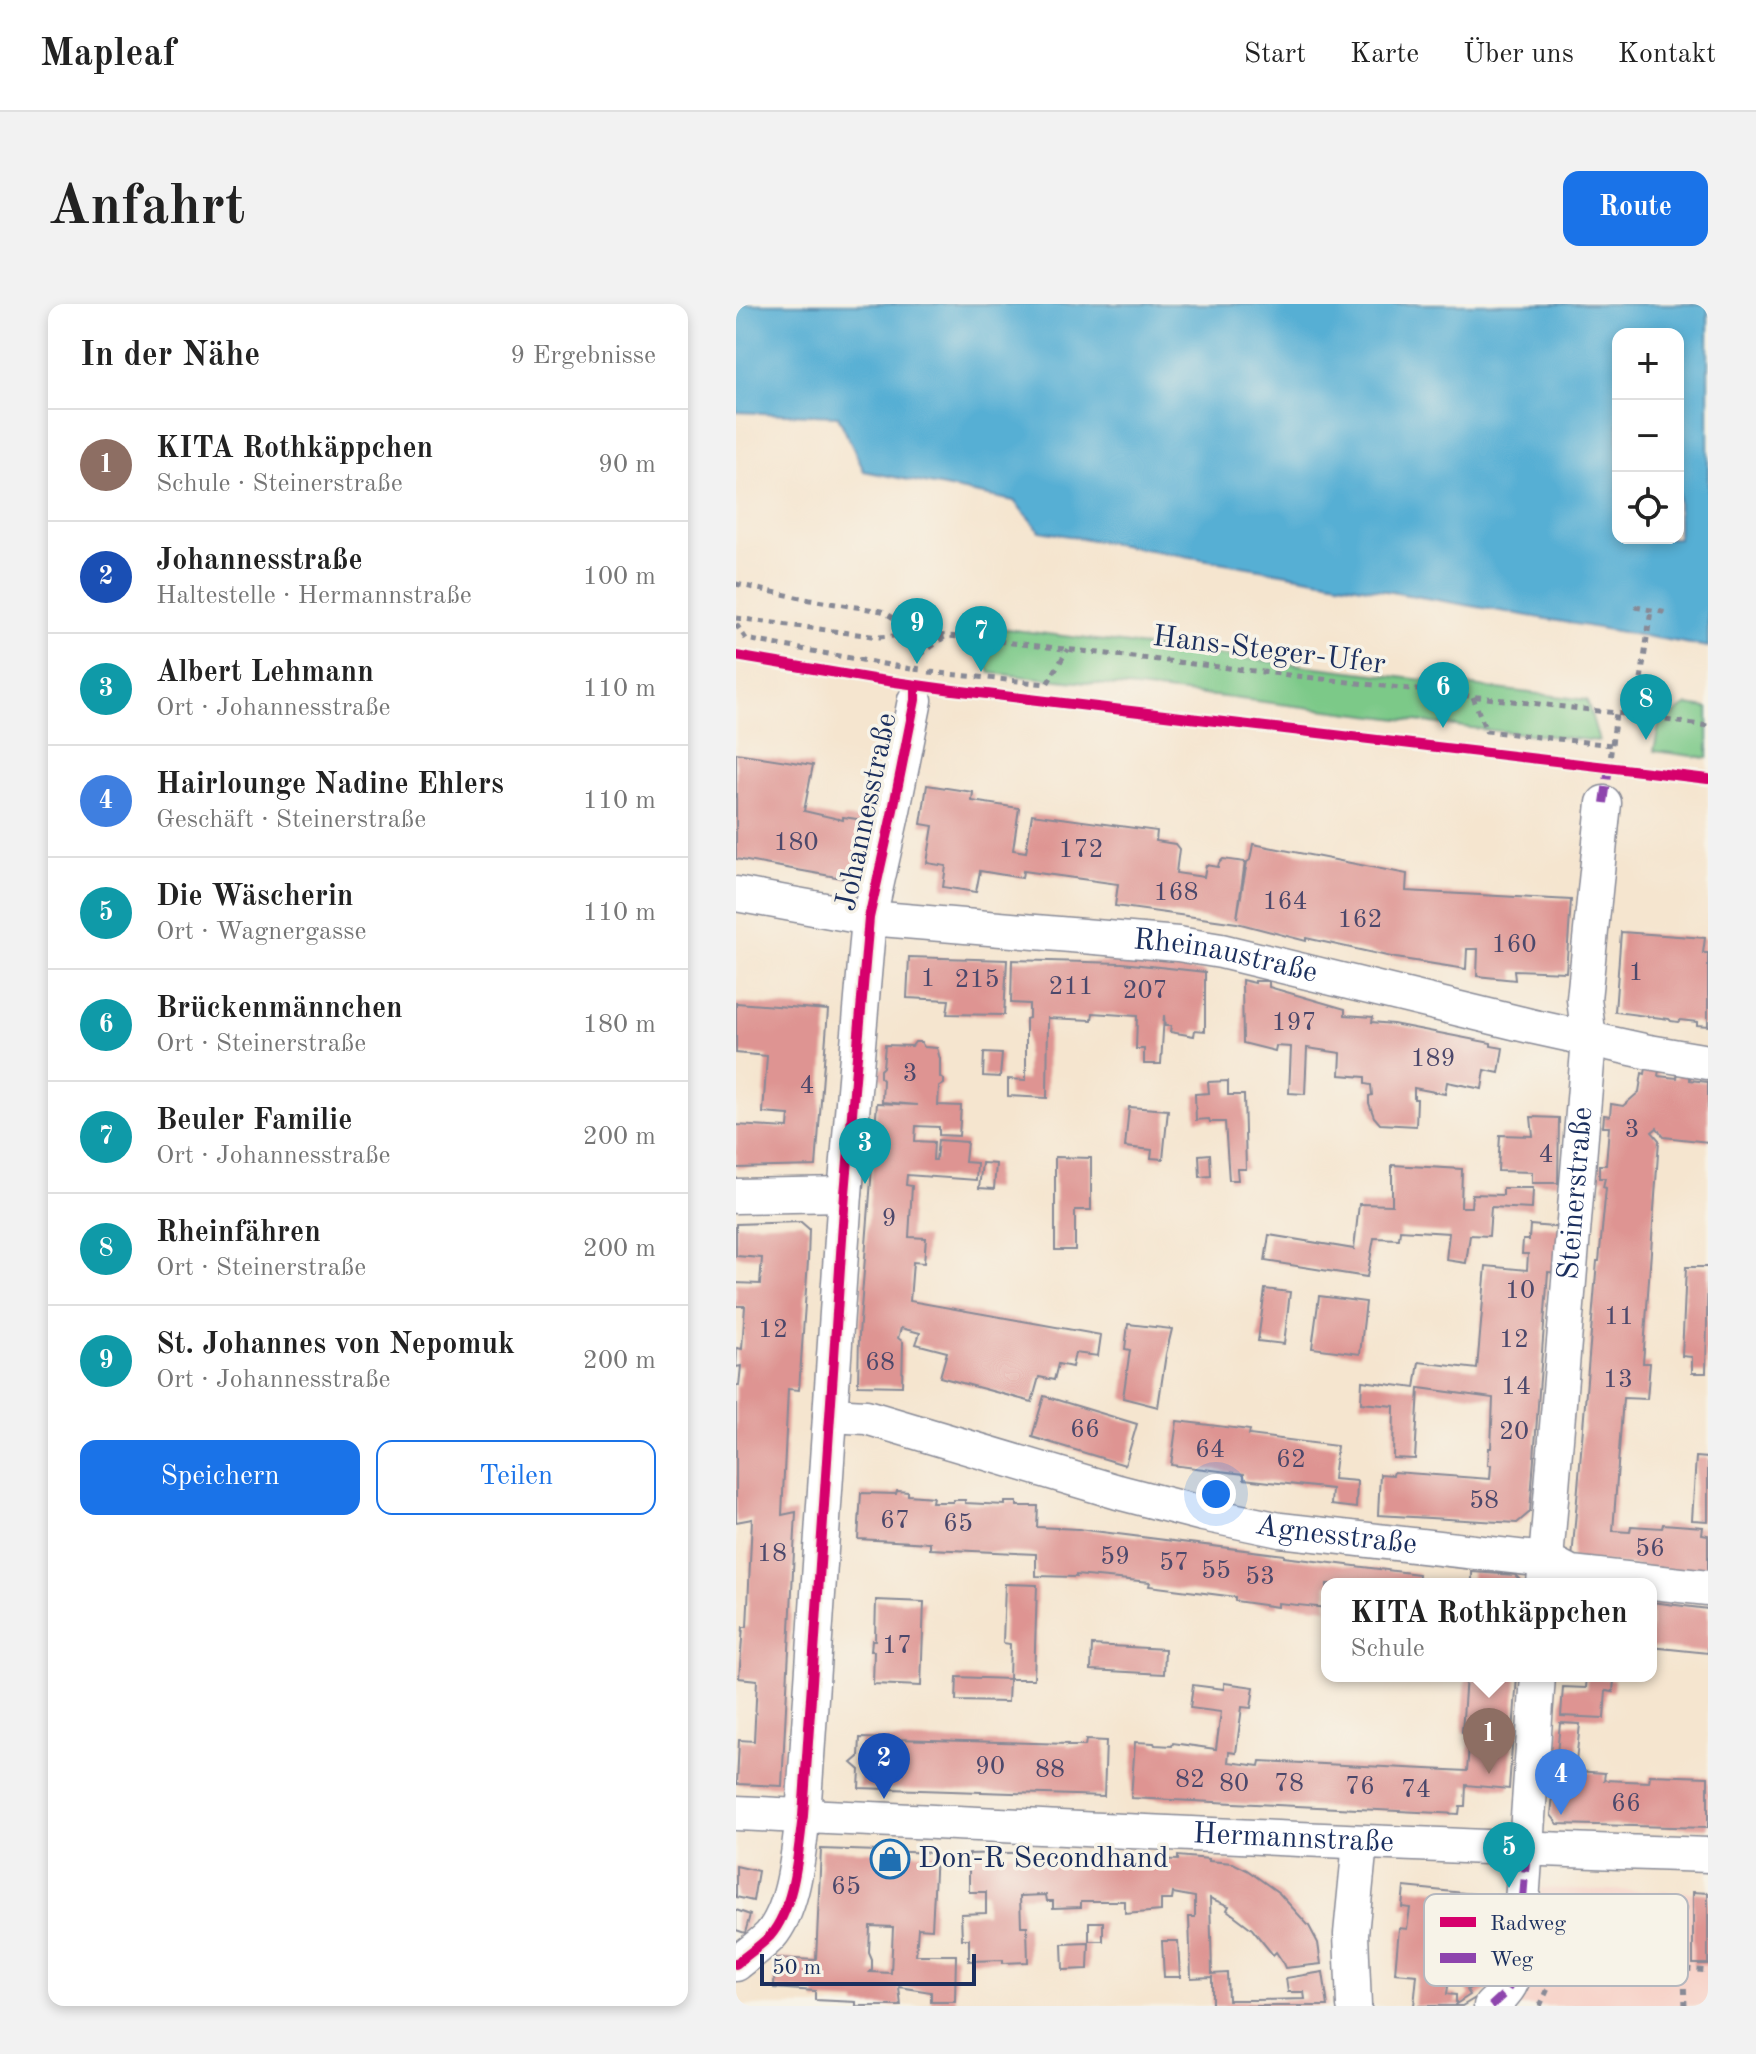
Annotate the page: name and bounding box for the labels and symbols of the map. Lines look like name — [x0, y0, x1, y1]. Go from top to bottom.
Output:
pin: 9 — [891, 598, 943, 664]
pin: 7 — [955, 606, 1007, 672]
street label: Hans-Steger-Ufer — [1151, 622, 1387, 680]
pin: 6 — [1417, 662, 1469, 728]
pin: 8 — [1620, 674, 1672, 740]
street label: Johannesstraße — [831, 710, 903, 914]
house number: 180 — [773, 830, 819, 856]
house number: 172 — [1058, 837, 1104, 863]
house number: 168 — [1153, 880, 1199, 906]
house number: 164 — [1262, 889, 1308, 915]
house number: 162 — [1337, 907, 1383, 933]
street label: Rheinaustraße — [1132, 925, 1320, 989]
house number: 160 — [1491, 932, 1537, 958]
house number: 1 — [1628, 960, 1644, 986]
house number: 1 — [920, 966, 936, 992]
house number: 215 — [954, 967, 1000, 993]
house number: 211 — [1048, 974, 1094, 1000]
house number: 207 — [1122, 978, 1168, 1004]
house number: 197 — [1271, 1010, 1317, 1036]
house number: 189 — [1410, 1046, 1456, 1072]
house number: 3 — [902, 1061, 918, 1087]
house number: 4 — [799, 1073, 815, 1099]
street label: Steinerstraße — [1554, 1106, 1598, 1281]
house number: 3 — [1624, 1117, 1640, 1143]
pin: 3 — [839, 1118, 891, 1184]
house number: 4 — [1538, 1142, 1554, 1168]
house number: 9 — [881, 1206, 897, 1232]
house number: 10 — [1505, 1278, 1535, 1304]
house number: 11 — [1604, 1304, 1634, 1330]
house number: 12 — [758, 1317, 788, 1343]
house number: 12 — [1499, 1327, 1529, 1353]
house number: 68 — [865, 1350, 895, 1376]
house number: 13 — [1603, 1367, 1633, 1393]
house number: 14 — [1501, 1374, 1531, 1400]
house number: 66 — [1070, 1417, 1100, 1443]
house number: 20 — [1499, 1419, 1529, 1445]
house number: 64 — [1195, 1437, 1225, 1463]
house number: 62 — [1276, 1447, 1306, 1473]
your location — [1196, 1474, 1236, 1514]
house number: 58 — [1469, 1488, 1499, 1514]
house number: 67 — [880, 1508, 910, 1534]
street label: Agnesstraße — [1253, 1510, 1419, 1560]
house number: 65 — [943, 1511, 973, 1537]
house number: 56 — [1635, 1536, 1665, 1562]
house number: 18 — [757, 1541, 787, 1567]
house number: 59 — [1100, 1544, 1130, 1570]
house number: 57 — [1159, 1550, 1189, 1576]
house number: 55 — [1201, 1558, 1231, 1584]
house number: 53 — [1245, 1564, 1275, 1590]
house number: 17 — [882, 1633, 912, 1659]
pin: 1 — [1463, 1708, 1515, 1774]
pin: 2 — [858, 1733, 910, 1799]
pin: 4 — [1535, 1749, 1587, 1815]
house number: 90 — [975, 1754, 1005, 1780]
house number: 88 — [1035, 1757, 1065, 1783]
house number: 82 — [1175, 1767, 1205, 1793]
house number: 80 — [1219, 1771, 1249, 1797]
house number: 78 — [1274, 1771, 1304, 1797]
house number: 76 — [1345, 1774, 1375, 1800]
house number: 74 — [1401, 1777, 1431, 1803]
house number: 66 — [1611, 1791, 1641, 1817]
street label: Hermannstraße — [1192, 1819, 1395, 1858]
pin: 5 — [1483, 1822, 1535, 1888]
shop icon: Don-R Secondhand — [869, 1838, 911, 1880]
place label: Don-R Secondhand — [918, 1844, 1169, 1874]
house number: 65 — [831, 1874, 861, 1900]
legend — [1424, 1894, 1688, 1986]
text: Radweg — [1490, 1913, 1566, 1935]
text: Weg — [1490, 1949, 1534, 1971]
scale bar — [760, 1950, 976, 1986]

